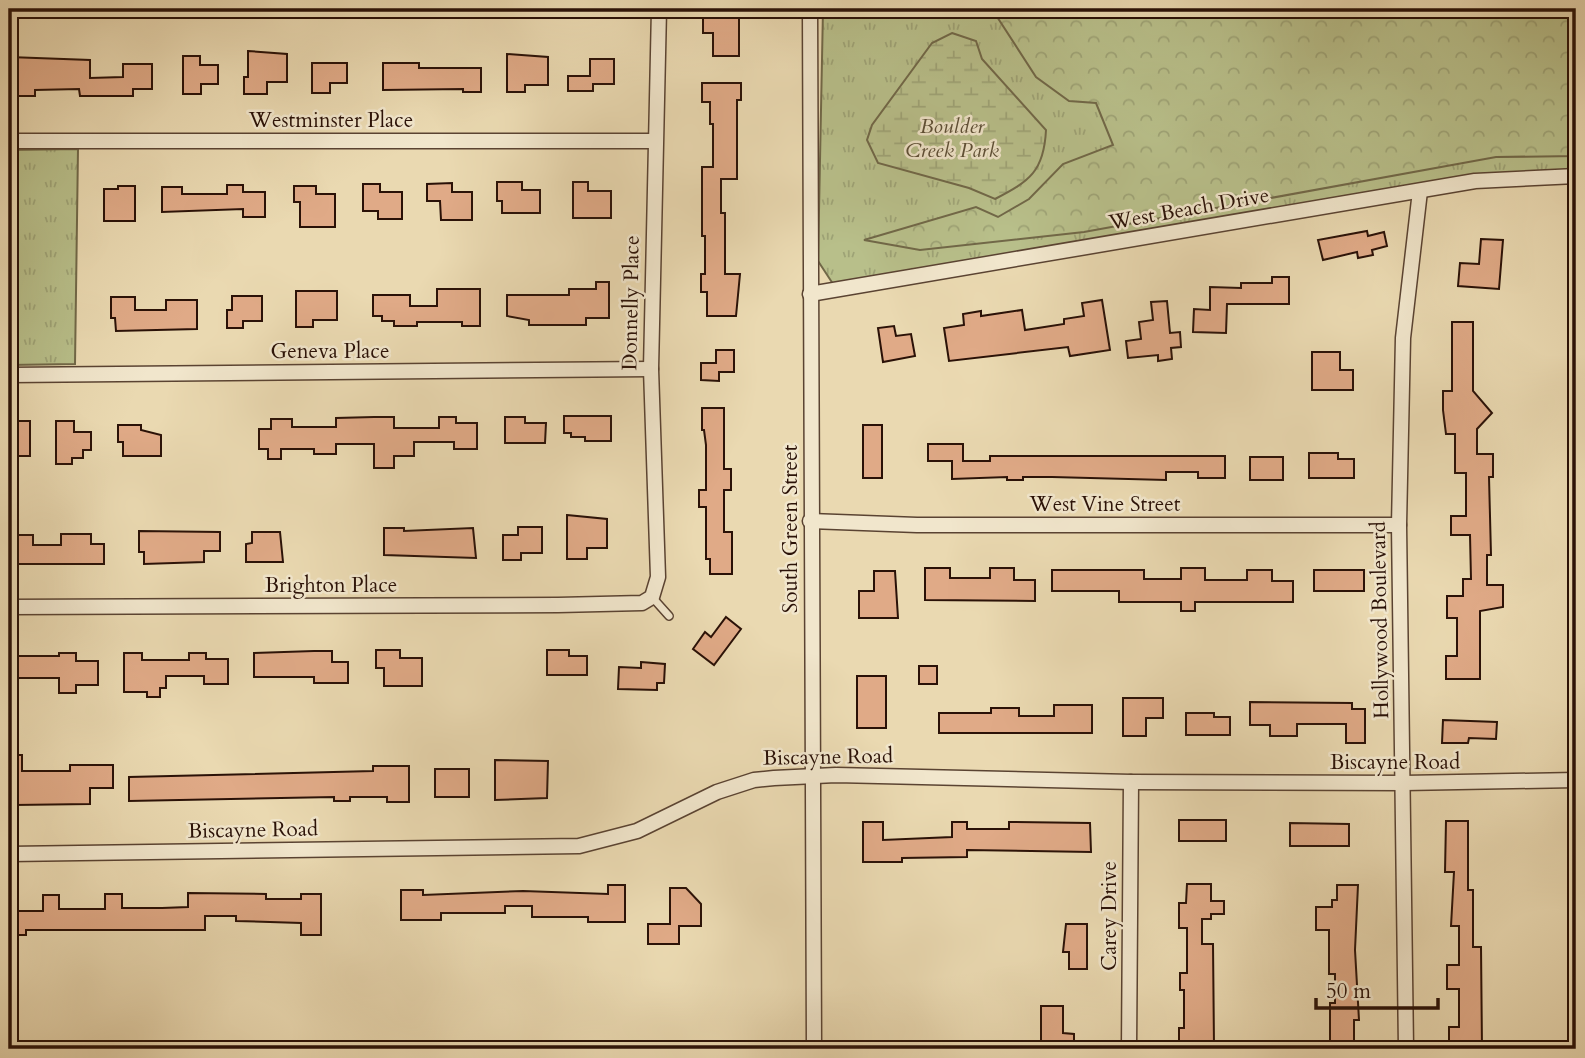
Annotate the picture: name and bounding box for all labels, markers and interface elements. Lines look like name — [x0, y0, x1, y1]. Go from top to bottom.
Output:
street label: Westminster Place — [248, 106, 413, 135]
park label: Boulder Creek Park — [905, 112, 999, 165]
street label: West Beach Drive — [1106, 181, 1272, 238]
street label: Donnelly Place — [615, 235, 647, 371]
street label: Geneva Place — [271, 337, 389, 366]
street label: South Green Street — [776, 444, 805, 613]
street label: West Vine Street — [1029, 490, 1181, 519]
street label: Hollywood Boulevard — [1364, 521, 1396, 719]
street label: Brighton Place — [265, 571, 397, 600]
street label: Biscayne Road — [763, 741, 893, 773]
street label: Biscayne Road — [1330, 748, 1460, 777]
street label: Biscayne Road — [188, 814, 318, 846]
street label: Carey Drive — [1095, 861, 1124, 971]
scale bar — [1316, 967, 1438, 1011]
text: 50 m — [1326, 977, 1371, 1006]

